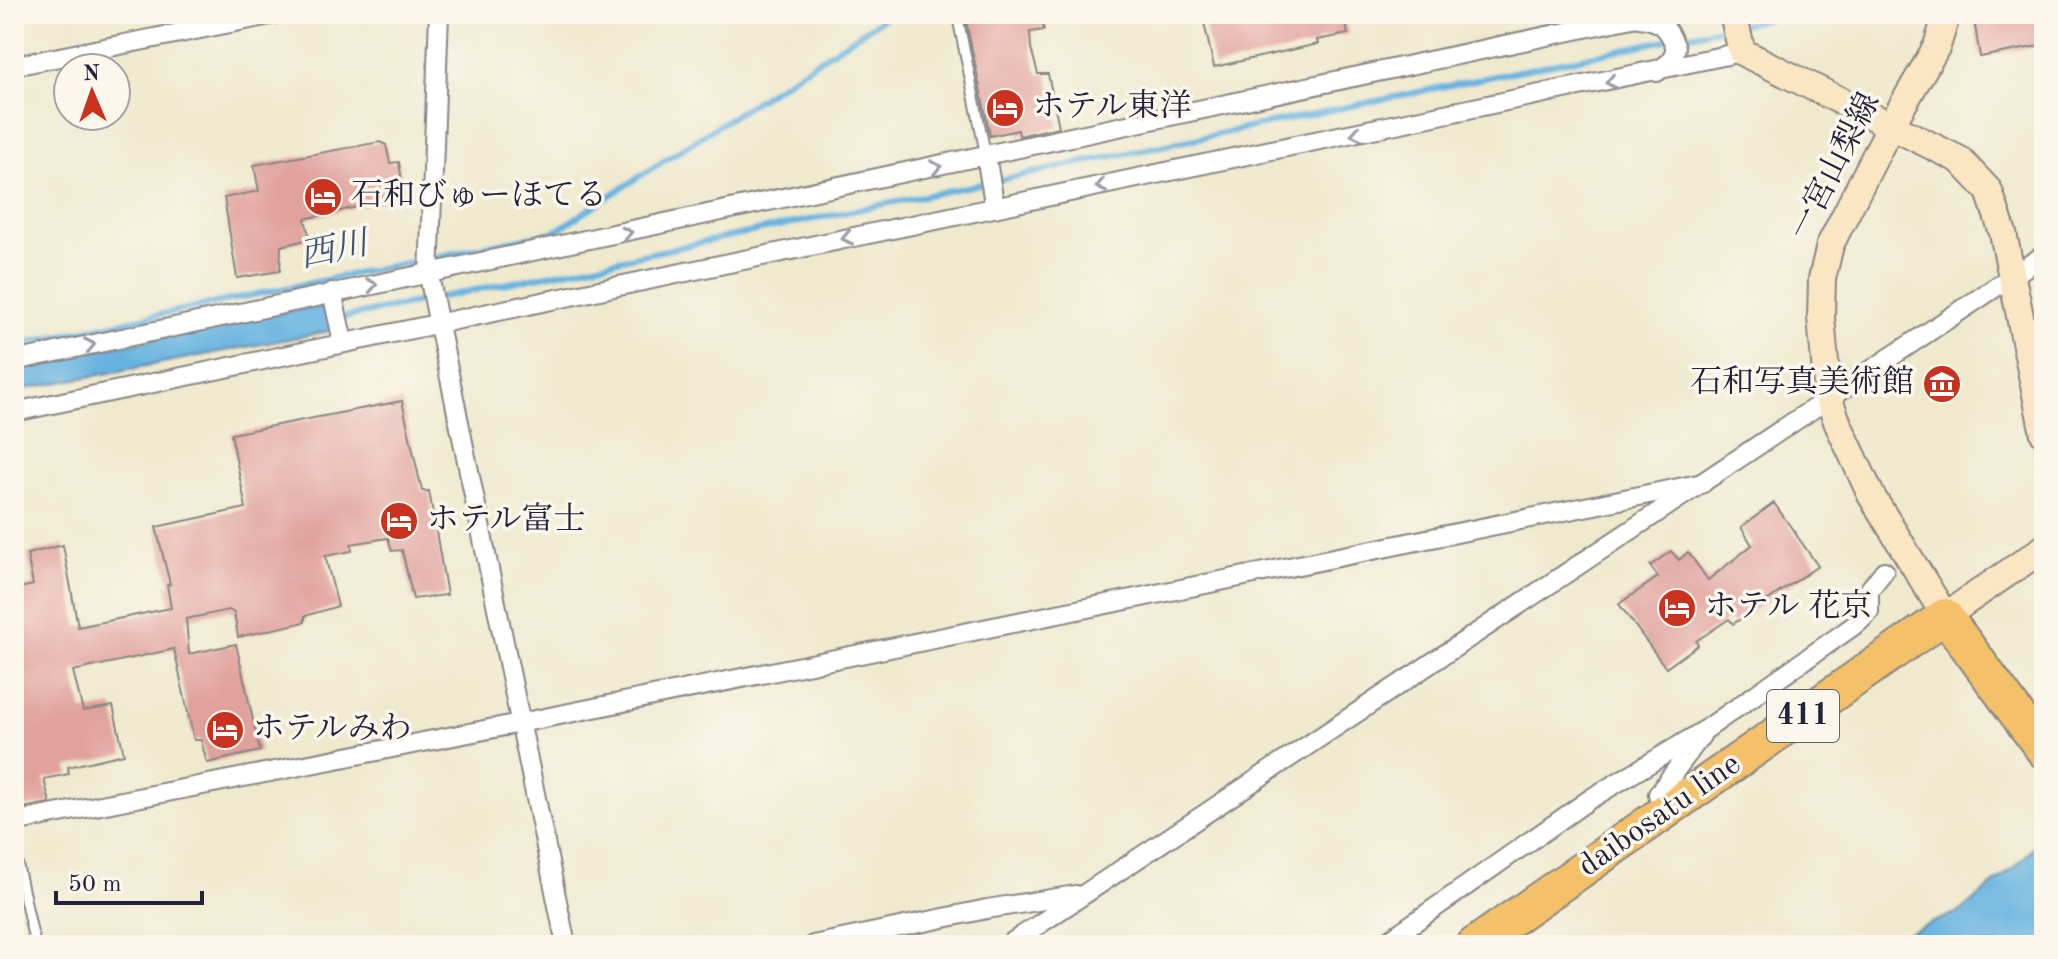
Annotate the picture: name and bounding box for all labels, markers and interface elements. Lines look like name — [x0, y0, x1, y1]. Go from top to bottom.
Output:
north arrow — [52, 52, 132, 132]
text: N — [83, 63, 100, 85]
one-way arrow — [1605, 73, 1618, 90]
hotel icon: ホテル東洋 — [984, 87, 1026, 129]
street label: 一宮山梨線 — [1782, 87, 1887, 246]
place label: ホテル東洋 — [1033, 88, 1191, 124]
one-way arrow — [1350, 125, 1363, 142]
one-way arrow — [929, 159, 942, 176]
hotel icon: 石和びゅーほてる — [302, 176, 344, 218]
one-way arrow — [1095, 177, 1109, 194]
place label: 石和びゅーほてる — [351, 178, 607, 213]
water label: 西川 — [297, 225, 375, 275]
one-way arrow — [619, 225, 633, 242]
one-way arrow — [840, 229, 854, 246]
one-way arrow — [365, 278, 379, 295]
one-way arrow — [83, 337, 97, 354]
museum icon: 石和写真美術館 — [1921, 363, 1963, 405]
place label: 石和写真美術館 — [1690, 365, 1914, 400]
hotel icon: ホテル富士 — [378, 500, 420, 542]
place label: ホテル富士 — [427, 502, 585, 537]
hotel icon: ホテル 花京 — [1656, 587, 1698, 629]
place label: ホテル 花京 — [1705, 588, 1872, 624]
road number: 411 — [1767, 690, 1839, 742]
hotel icon: ホテルみわ — [204, 709, 246, 751]
place label: ホテルみわ — [253, 712, 411, 746]
street label: daibosatu line — [1573, 749, 1747, 883]
scale bar — [56, 855, 202, 905]
text: 50 m — [68, 873, 122, 897]

